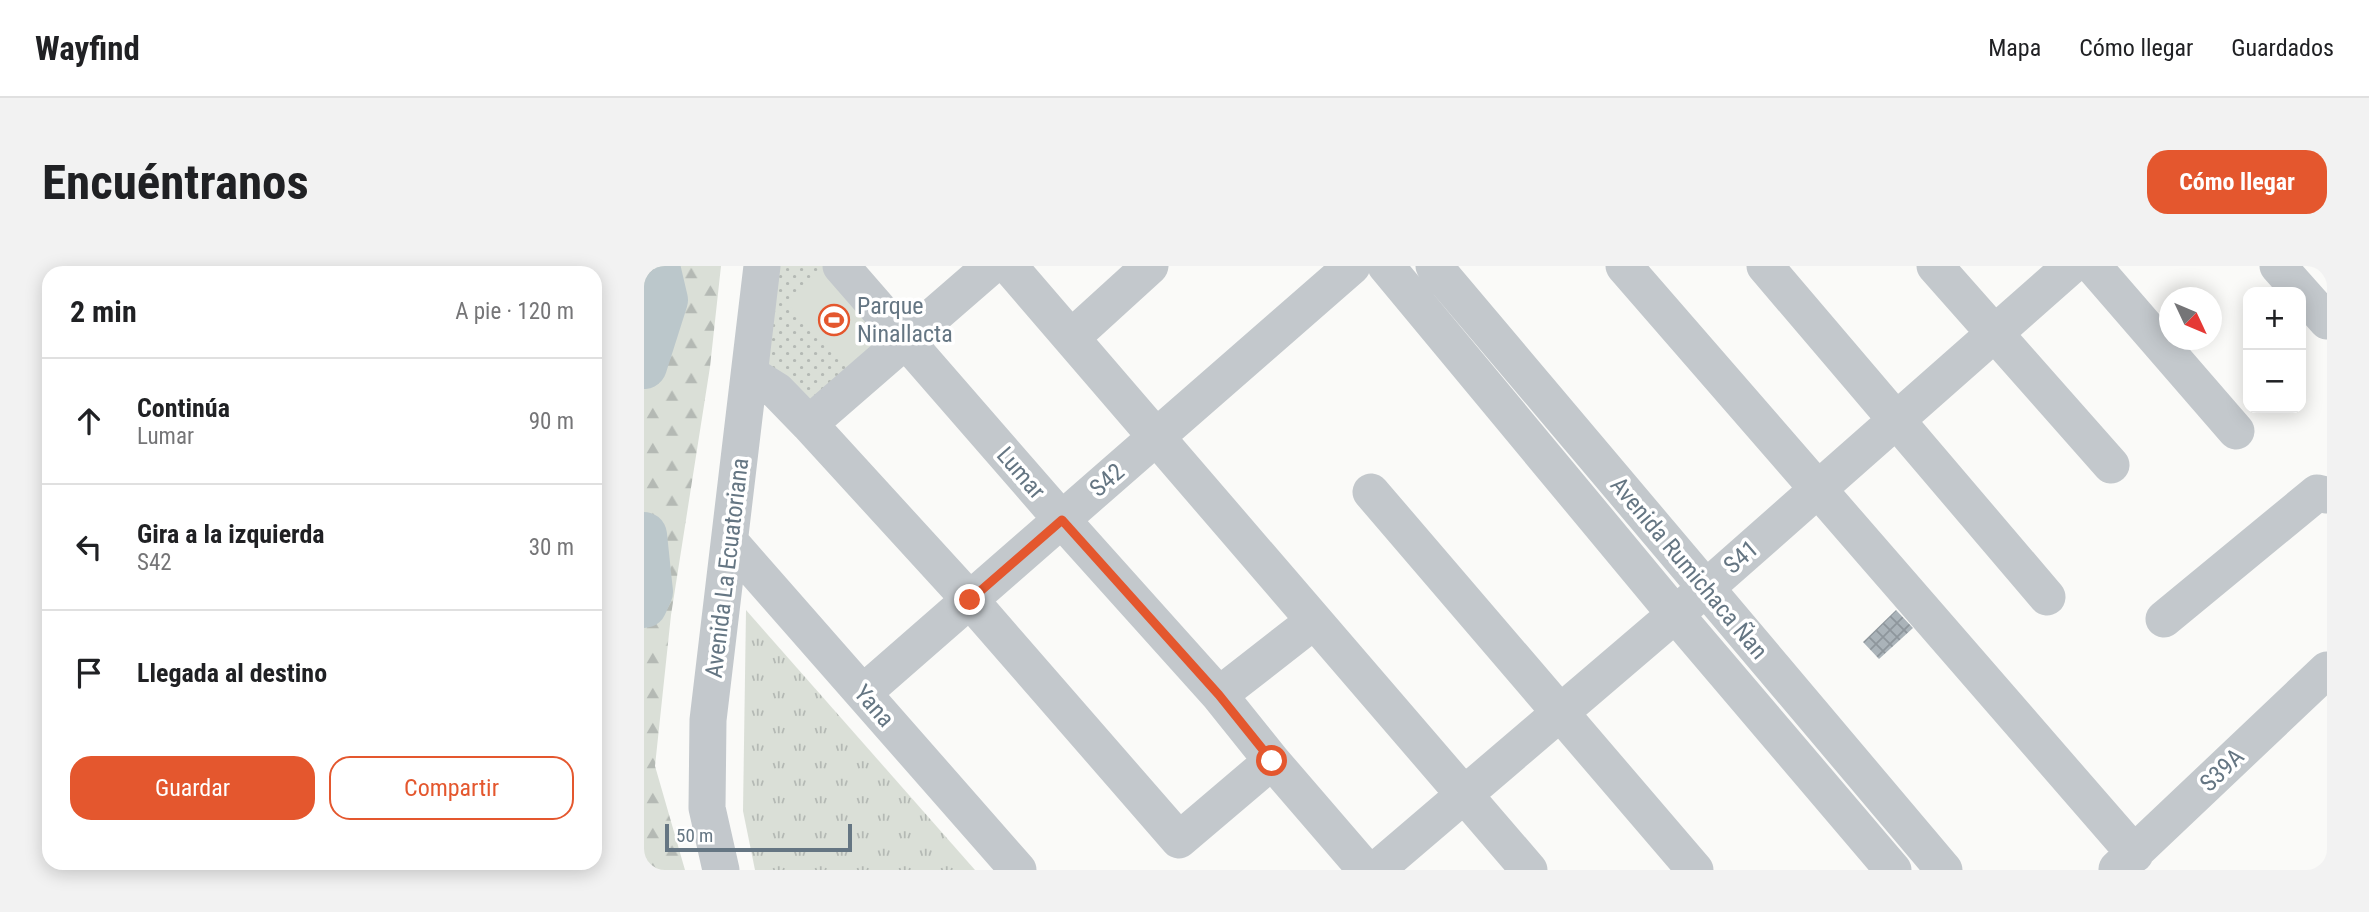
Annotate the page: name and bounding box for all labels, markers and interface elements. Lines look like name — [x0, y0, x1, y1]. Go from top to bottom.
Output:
text: Wayfind — [35, 29, 140, 68]
text: Mapa — [1988, 34, 2041, 62]
text: Cómo llegar — [2079, 34, 2193, 62]
text: Guardados — [2231, 34, 2334, 62]
button: Cómo llegar — [2147, 150, 2327, 214]
text: Encuéntranos — [42, 154, 309, 211]
north arrow — [2159, 287, 2222, 350]
map controls — [2243, 287, 2306, 413]
button: + — [2243, 287, 2306, 350]
place label: Parque Ninallacta — [857, 292, 953, 348]
text: 2 min — [70, 294, 137, 329]
text: A pie · 120 m — [455, 298, 574, 325]
sports icon: Parque Ninallacta — [817, 303, 851, 337]
button: − — [2243, 350, 2306, 413]
text: Continúa — [137, 393, 230, 423]
icon: ahead — [70, 402, 108, 440]
text: 90 m — [529, 408, 574, 435]
text: Lumar — [137, 423, 194, 450]
street label: Lumar — [991, 441, 1051, 505]
street label: Avenida La Ecuatoriana — [700, 456, 754, 680]
street label: S42 — [1084, 458, 1130, 502]
street label: Avenida Rumichaca Ñan — [1605, 471, 1773, 665]
text: Gira a la izquierda — [137, 519, 325, 549]
icon: left — [70, 528, 108, 566]
text: 30 m — [529, 534, 574, 561]
street label: S41 — [1718, 535, 1764, 579]
text: S42 — [137, 549, 172, 576]
route end — [954, 584, 985, 615]
icon: arrive — [70, 654, 108, 692]
text: Llegada al destino — [137, 658, 327, 688]
street label: Yana — [848, 679, 900, 733]
street label: S39A — [2194, 742, 2250, 797]
route start — [1256, 745, 1287, 776]
button: Guardar — [70, 756, 315, 820]
button: Compartir — [329, 756, 574, 820]
scale bar — [665, 821, 852, 853]
text: 50 m — [676, 824, 713, 847]

